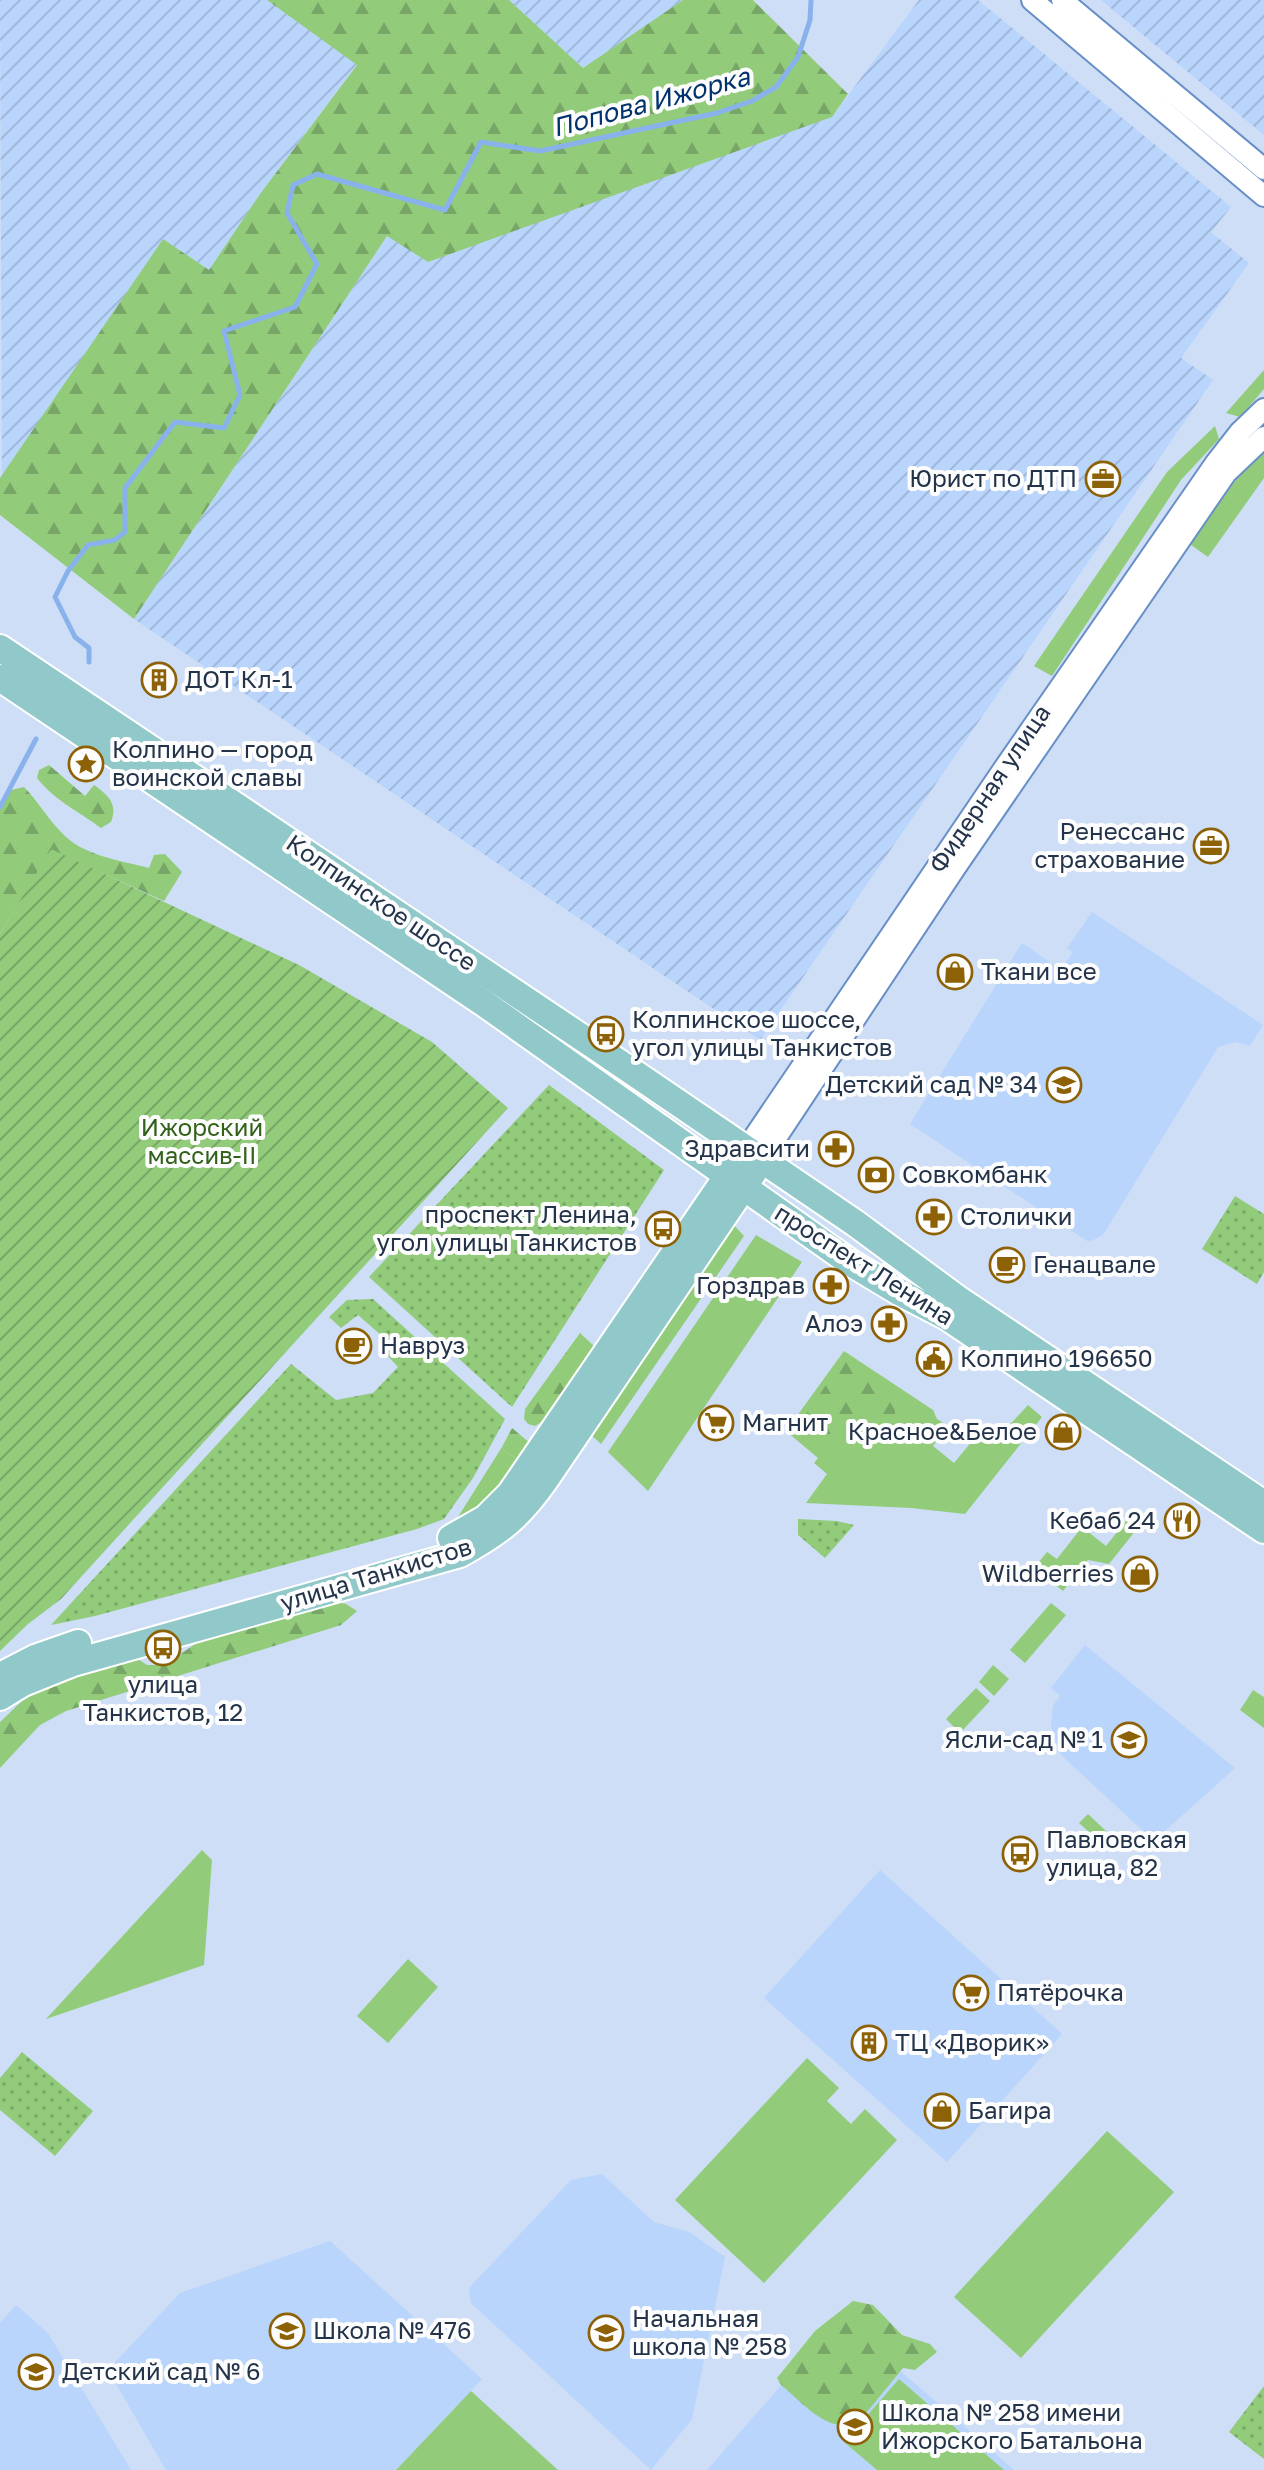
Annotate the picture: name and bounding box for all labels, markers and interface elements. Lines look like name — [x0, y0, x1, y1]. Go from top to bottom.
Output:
water label: Попова Ижорка — [549, 60, 754, 143]
office icon: Юрист по ДТП — [1084, 460, 1122, 498]
place label: Юрист по ДТП — [909, 463, 1077, 492]
building icon: ДОТ Кл-1 — [140, 661, 178, 699]
place label: ДОТ Кл-1 — [185, 664, 293, 693]
street label: Фидерная улица — [922, 699, 1056, 878]
place label: Колпино — город воинской славы — [112, 734, 313, 791]
place icon: Колпино — город воинской славы — [67, 745, 105, 783]
place label: Ренессанс страхование — [1034, 816, 1185, 873]
street label: Колпинское шоссе — [281, 827, 482, 976]
office icon: Ренессанс страхование — [1192, 827, 1230, 865]
shop icon: Ткани все — [936, 953, 974, 991]
place label: Ткани все — [981, 956, 1097, 985]
place label: Колпинское шоссе, угол улицы Танкистов — [632, 1004, 892, 1061]
bus stop icon: Колпинское шоссе, угол улицы Танкистов — [587, 1015, 625, 1053]
school or university icon: Детский сад № 34 — [1045, 1066, 1083, 1104]
place label: Детский сад № 34 — [825, 1069, 1038, 1098]
park label: Ижорский массив-II — [141, 1112, 263, 1169]
pharmacy icon: Здравсити — [817, 1130, 855, 1168]
place label: Здравсити — [684, 1133, 810, 1162]
bank icon: Совкомбанк — [857, 1156, 895, 1194]
place label: Совкомбанк — [902, 1159, 1048, 1188]
street label: проспект Ленина — [770, 1197, 959, 1330]
pharmacy icon: Столички — [915, 1198, 953, 1236]
place label: проспект Ленина, угол улицы Танкистов — [377, 1199, 637, 1256]
place label: Столички — [960, 1201, 1072, 1230]
bus stop icon: проспект Ленина, угол улицы Танкистов — [644, 1210, 682, 1248]
cafe icon: Генацвале — [988, 1246, 1026, 1284]
place label: Генацвале — [1033, 1249, 1156, 1278]
pharmacy icon: Горздрав — [812, 1267, 850, 1305]
place label: Горздрав — [696, 1270, 805, 1299]
pharmacy icon: Алоэ — [870, 1305, 908, 1343]
place label: Алоэ — [805, 1308, 863, 1337]
cafe icon: Навруз — [335, 1327, 373, 1365]
place label: Навруз — [380, 1330, 465, 1359]
public building icon: Колпино 196650 — [915, 1340, 953, 1378]
place label: Колпино 196650 — [960, 1343, 1153, 1372]
supermarket icon: Магнит — [697, 1404, 735, 1442]
place label: Магнит — [742, 1407, 829, 1436]
shop icon: Красное&Белое — [1044, 1413, 1082, 1451]
place label: Красное&Белое — [848, 1416, 1037, 1445]
restaurant icon: Кебаб 24 — [1163, 1502, 1201, 1540]
place label: Кебаб 24 — [1049, 1505, 1156, 1534]
street label: улица Танкистов — [277, 1531, 475, 1616]
shop icon: Wildberries — [1121, 1555, 1159, 1593]
place label: Wildberries — [982, 1558, 1114, 1587]
bus stop icon: улица Танкистов, 12 — [144, 1629, 182, 1667]
place label: улица Танкистов, 12 — [83, 1669, 243, 1726]
school or university icon: Ясли-сад № 1 — [1110, 1721, 1148, 1759]
place label: Ясли-сад № 1 — [945, 1724, 1103, 1753]
place label: Павловская улица, 82 — [1046, 1824, 1187, 1881]
bus stop icon: Павловская улица, 82 — [1001, 1835, 1039, 1873]
supermarket icon: Пятёрочка — [952, 1974, 990, 2012]
place label: Пятёрочка — [997, 1977, 1124, 2006]
building icon: ТЦ «Дворик» — [850, 2024, 888, 2062]
place label: ТЦ «Дворик» — [895, 2027, 1049, 2056]
shop icon: Багира — [923, 2092, 961, 2130]
place label: Багира — [968, 2095, 1052, 2124]
place label: Начальная школа № 258 — [632, 2303, 787, 2360]
school or university icon: Школа № 476 — [268, 2312, 306, 2350]
school or university icon: Начальная школа № 258 — [587, 2314, 625, 2352]
place label: Школа № 476 — [313, 2315, 472, 2344]
school or university icon: Детский сад № 6 — [17, 2353, 55, 2391]
place label: Детский сад № 6 — [62, 2356, 261, 2385]
place label: Школа № 258 имени Ижорского Батальона — [881, 2397, 1143, 2454]
school or university icon: Школа № 258 имени Ижорского Батальона — [836, 2408, 874, 2446]

